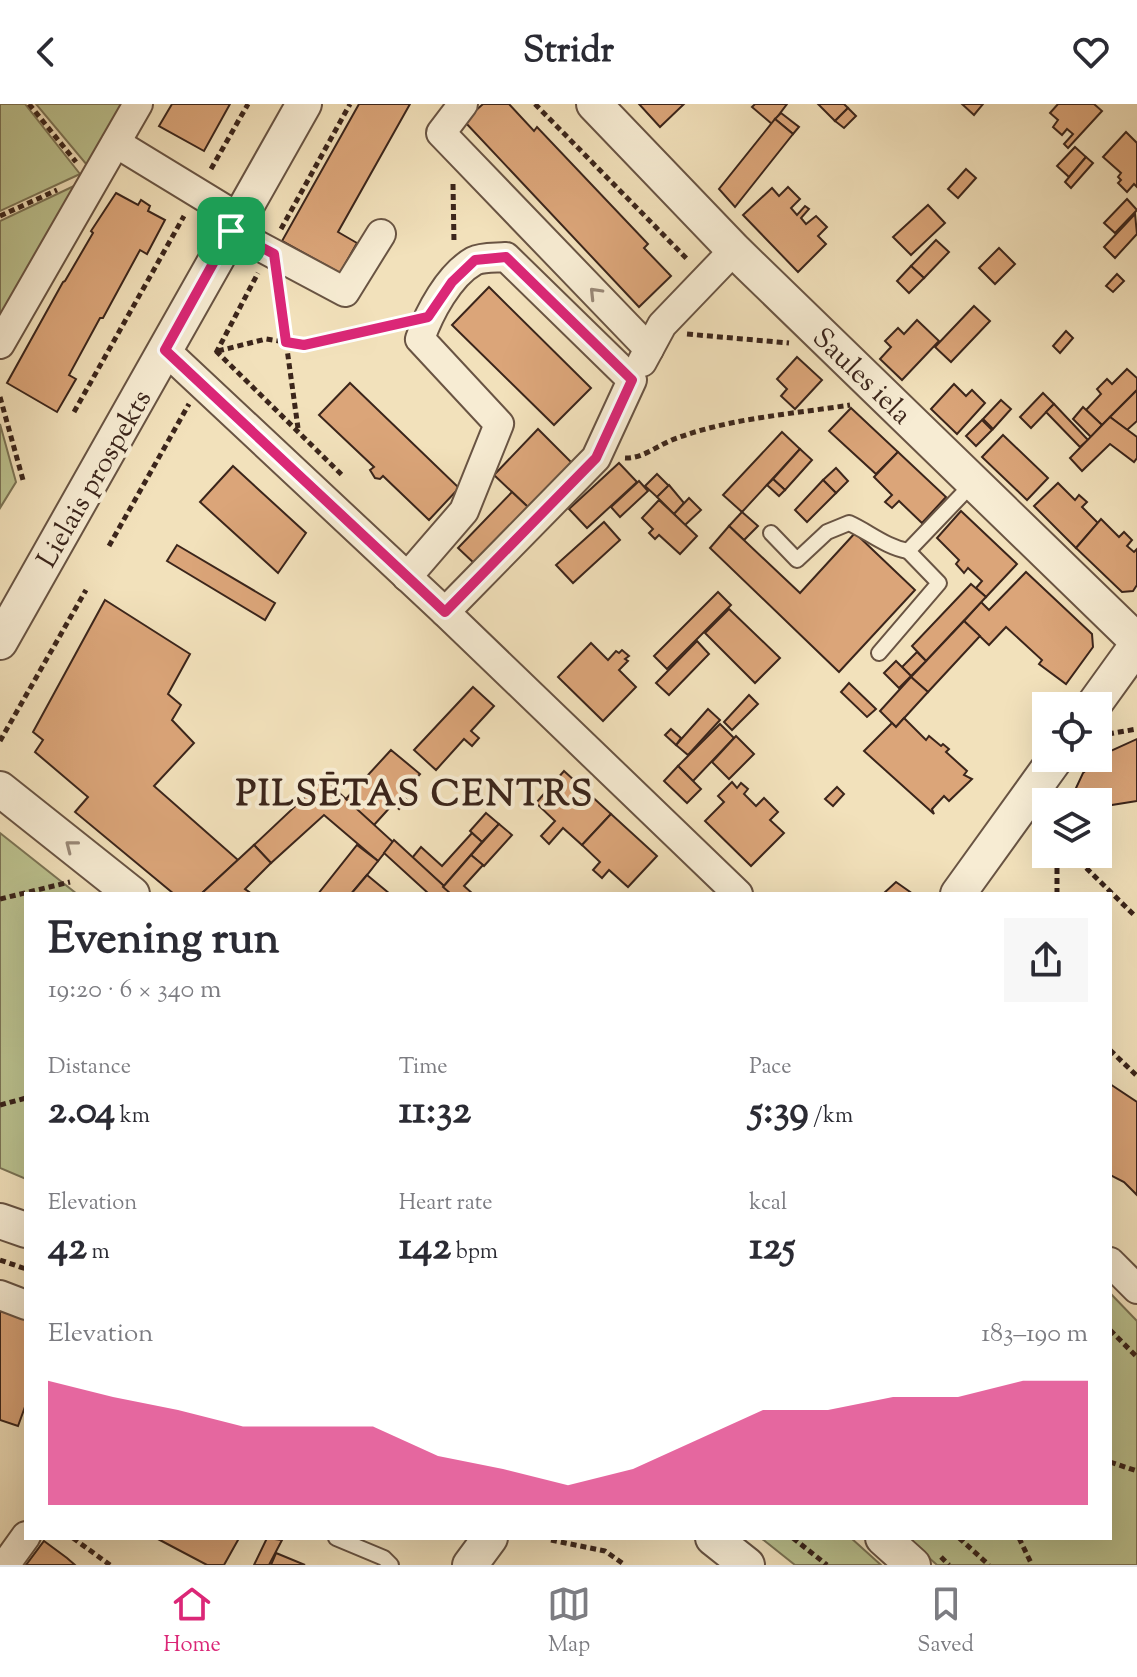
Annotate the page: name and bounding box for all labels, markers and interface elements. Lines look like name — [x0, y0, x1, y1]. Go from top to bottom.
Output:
text: Stridr — [523, 26, 614, 78]
icon: back — [24, 30, 68, 74]
icon: heart — [1069, 30, 1113, 74]
pin — [197, 197, 265, 265]
icon: arrive — [209, 209, 253, 253]
one-way arrow — [590, 288, 604, 302]
street label: Saules iela — [802, 320, 920, 435]
street label: Lielais prospekts — [28, 383, 163, 576]
map controls — [1032, 692, 1112, 868]
button: locate — [1032, 692, 1112, 772]
district label: PILSĒTAS CENTRS — [236, 770, 594, 822]
button: layers — [1032, 788, 1112, 868]
one-way arrow — [65, 841, 80, 855]
text: Evening run — [48, 910, 280, 973]
button: share — [1004, 918, 1088, 1002]
text: 19:20 · 6 × 340 m — [48, 972, 221, 1009]
text: Distance — [48, 1052, 131, 1084]
text: Time — [399, 1052, 448, 1084]
text: Pace — [749, 1052, 791, 1084]
text: 2.04 — [48, 1084, 115, 1141]
text: 11:32 — [399, 1084, 471, 1141]
text: 5:39 — [749, 1084, 809, 1141]
text: km — [115, 1101, 150, 1133]
text: /km — [809, 1101, 853, 1133]
text: Elevation — [48, 1188, 137, 1220]
text: Heart rate — [399, 1188, 493, 1220]
text: kcal — [749, 1188, 787, 1220]
text: 42 — [48, 1220, 87, 1277]
text: 142 — [399, 1220, 451, 1277]
text: 125 — [749, 1220, 795, 1277]
text: m — [87, 1237, 110, 1269]
text: bpm — [451, 1237, 498, 1269]
text: Elevation — [48, 1316, 153, 1353]
text: 183–190 m — [981, 1316, 1088, 1353]
tab: Home — [163, 1582, 221, 1662]
tab: Map — [547, 1582, 591, 1662]
tab: Saved — [917, 1582, 974, 1662]

